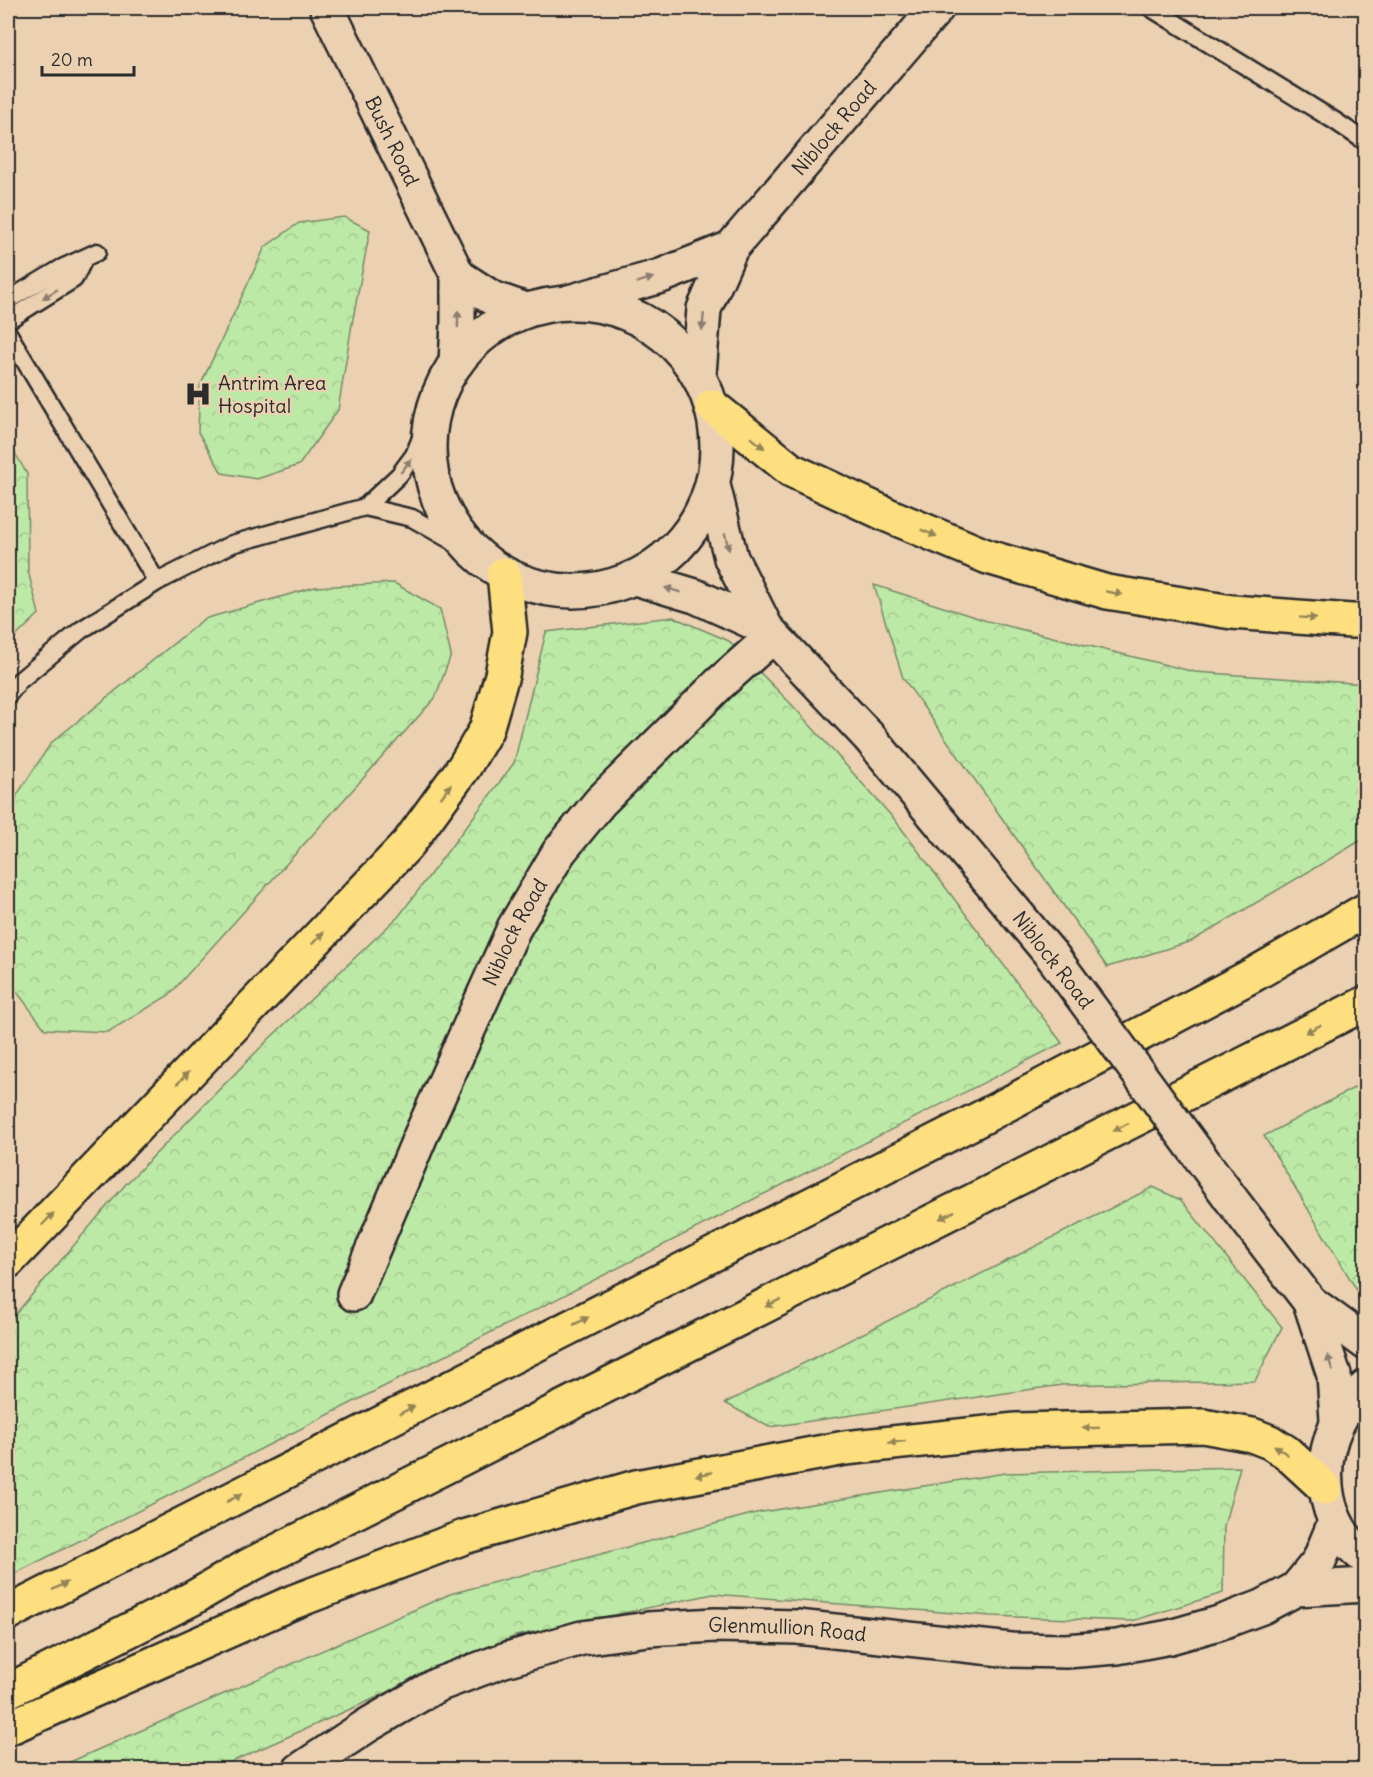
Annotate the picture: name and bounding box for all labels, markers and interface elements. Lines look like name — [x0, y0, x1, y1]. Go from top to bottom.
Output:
scale bar — [42, 39, 134, 77]
text: 20 m — [51, 48, 93, 71]
street label: Niblock Road — [786, 75, 881, 180]
street label: Bush Road — [360, 92, 425, 190]
one-way arrow — [636, 275, 654, 285]
one-way arrow — [42, 289, 59, 300]
one-way arrow — [453, 310, 463, 329]
one-way arrow — [698, 312, 708, 331]
place label: Antrim Area Hospital — [218, 370, 327, 418]
hospital icon: Antrim Area Hospital — [183, 379, 213, 409]
one-way arrow — [750, 436, 765, 448]
one-way arrow — [399, 459, 412, 474]
one-way arrow — [921, 528, 939, 538]
one-way arrow — [722, 533, 732, 551]
one-way arrow — [664, 585, 682, 594]
one-way arrow — [1105, 589, 1124, 598]
one-way arrow — [1298, 613, 1317, 623]
one-way arrow — [440, 784, 452, 800]
street label: Niblock Road — [477, 874, 553, 989]
street label: Niblock Road — [1008, 906, 1099, 1014]
one-way arrow — [311, 930, 325, 945]
one-way arrow — [1305, 1025, 1322, 1034]
one-way arrow — [176, 1071, 190, 1086]
one-way arrow — [1112, 1122, 1129, 1132]
one-way arrow — [938, 1210, 955, 1220]
one-way arrow — [41, 1212, 55, 1227]
one-way arrow — [764, 1298, 781, 1308]
one-way arrow — [573, 1316, 590, 1326]
one-way arrow — [1325, 1354, 1335, 1372]
one-way arrow — [399, 1405, 416, 1414]
one-way arrow — [1081, 1424, 1100, 1433]
one-way arrow — [887, 1437, 906, 1447]
one-way arrow — [1274, 1444, 1289, 1456]
one-way arrow — [695, 1470, 714, 1479]
one-way arrow — [225, 1493, 242, 1503]
one-way arrow — [51, 1582, 68, 1591]
street label: Glenmullion Road — [708, 1612, 868, 1646]

